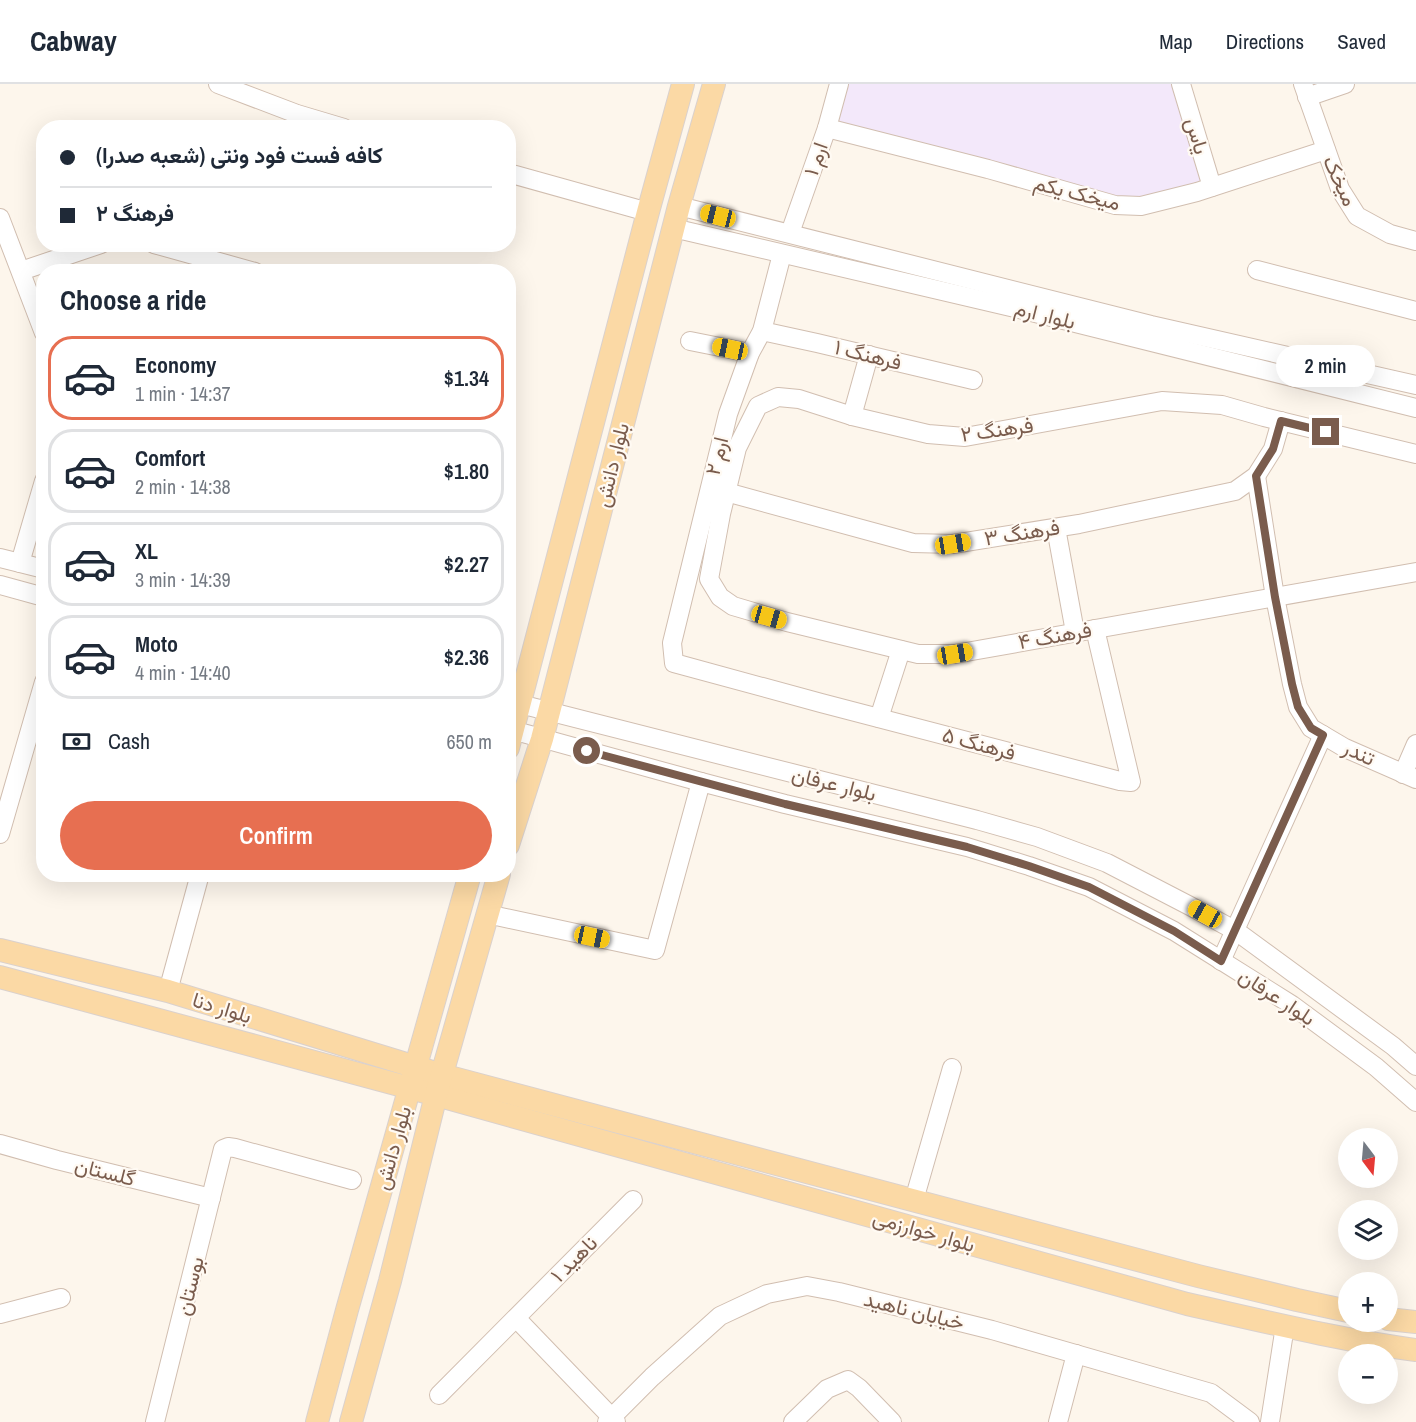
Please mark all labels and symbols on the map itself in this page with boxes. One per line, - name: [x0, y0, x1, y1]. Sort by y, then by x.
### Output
- street label: یاس: [1178, 114, 1216, 158]
- street label: ارم ۱: [796, 138, 835, 180]
- street label: میخک: [1316, 151, 1365, 211]
- street label: میخک یکم: [1031, 168, 1123, 217]
- car: [698, 203, 738, 229]
- street label: بلوار ارم: [1012, 293, 1079, 336]
- street label: فرهنگ ۱: [831, 332, 905, 377]
- car: [711, 336, 749, 362]
- callout: 2 min: [1276, 345, 1376, 387]
- street label: فرهنگ ۲: [959, 410, 1035, 449]
- route end: [1312, 418, 1339, 445]
- street label: بلوار دانش: [587, 420, 636, 510]
- street label: ارم ۲: [698, 434, 735, 478]
- street label: فرهنگ ۳: [982, 512, 1062, 553]
- car: [934, 532, 972, 556]
- car: [749, 603, 789, 631]
- street label: فرهنگ ۴: [1016, 615, 1094, 656]
- car: [936, 642, 974, 666]
- street label: فرهنگ ۵: [939, 720, 1019, 767]
- street label: تندر: [1337, 732, 1380, 773]
- route start: [573, 737, 600, 764]
- street label: بلوار عرفان: [789, 759, 879, 808]
- car: [1185, 897, 1225, 931]
- car: [573, 924, 611, 950]
- street label: بلوار عرفان: [1233, 961, 1321, 1032]
- street label: بلوار دنا: [189, 985, 255, 1030]
- street label: بلوار دانش: [367, 1103, 418, 1193]
- north arrow: [1338, 1128, 1398, 1188]
- street label: گلستان: [72, 1150, 138, 1193]
- street label: بلوار خوارزمی: [870, 1202, 979, 1259]
- street label: ناهید ۱: [544, 1229, 604, 1289]
- street label: بوستان: [168, 1253, 211, 1318]
- street label: خیابان ناهید: [861, 1284, 967, 1337]

